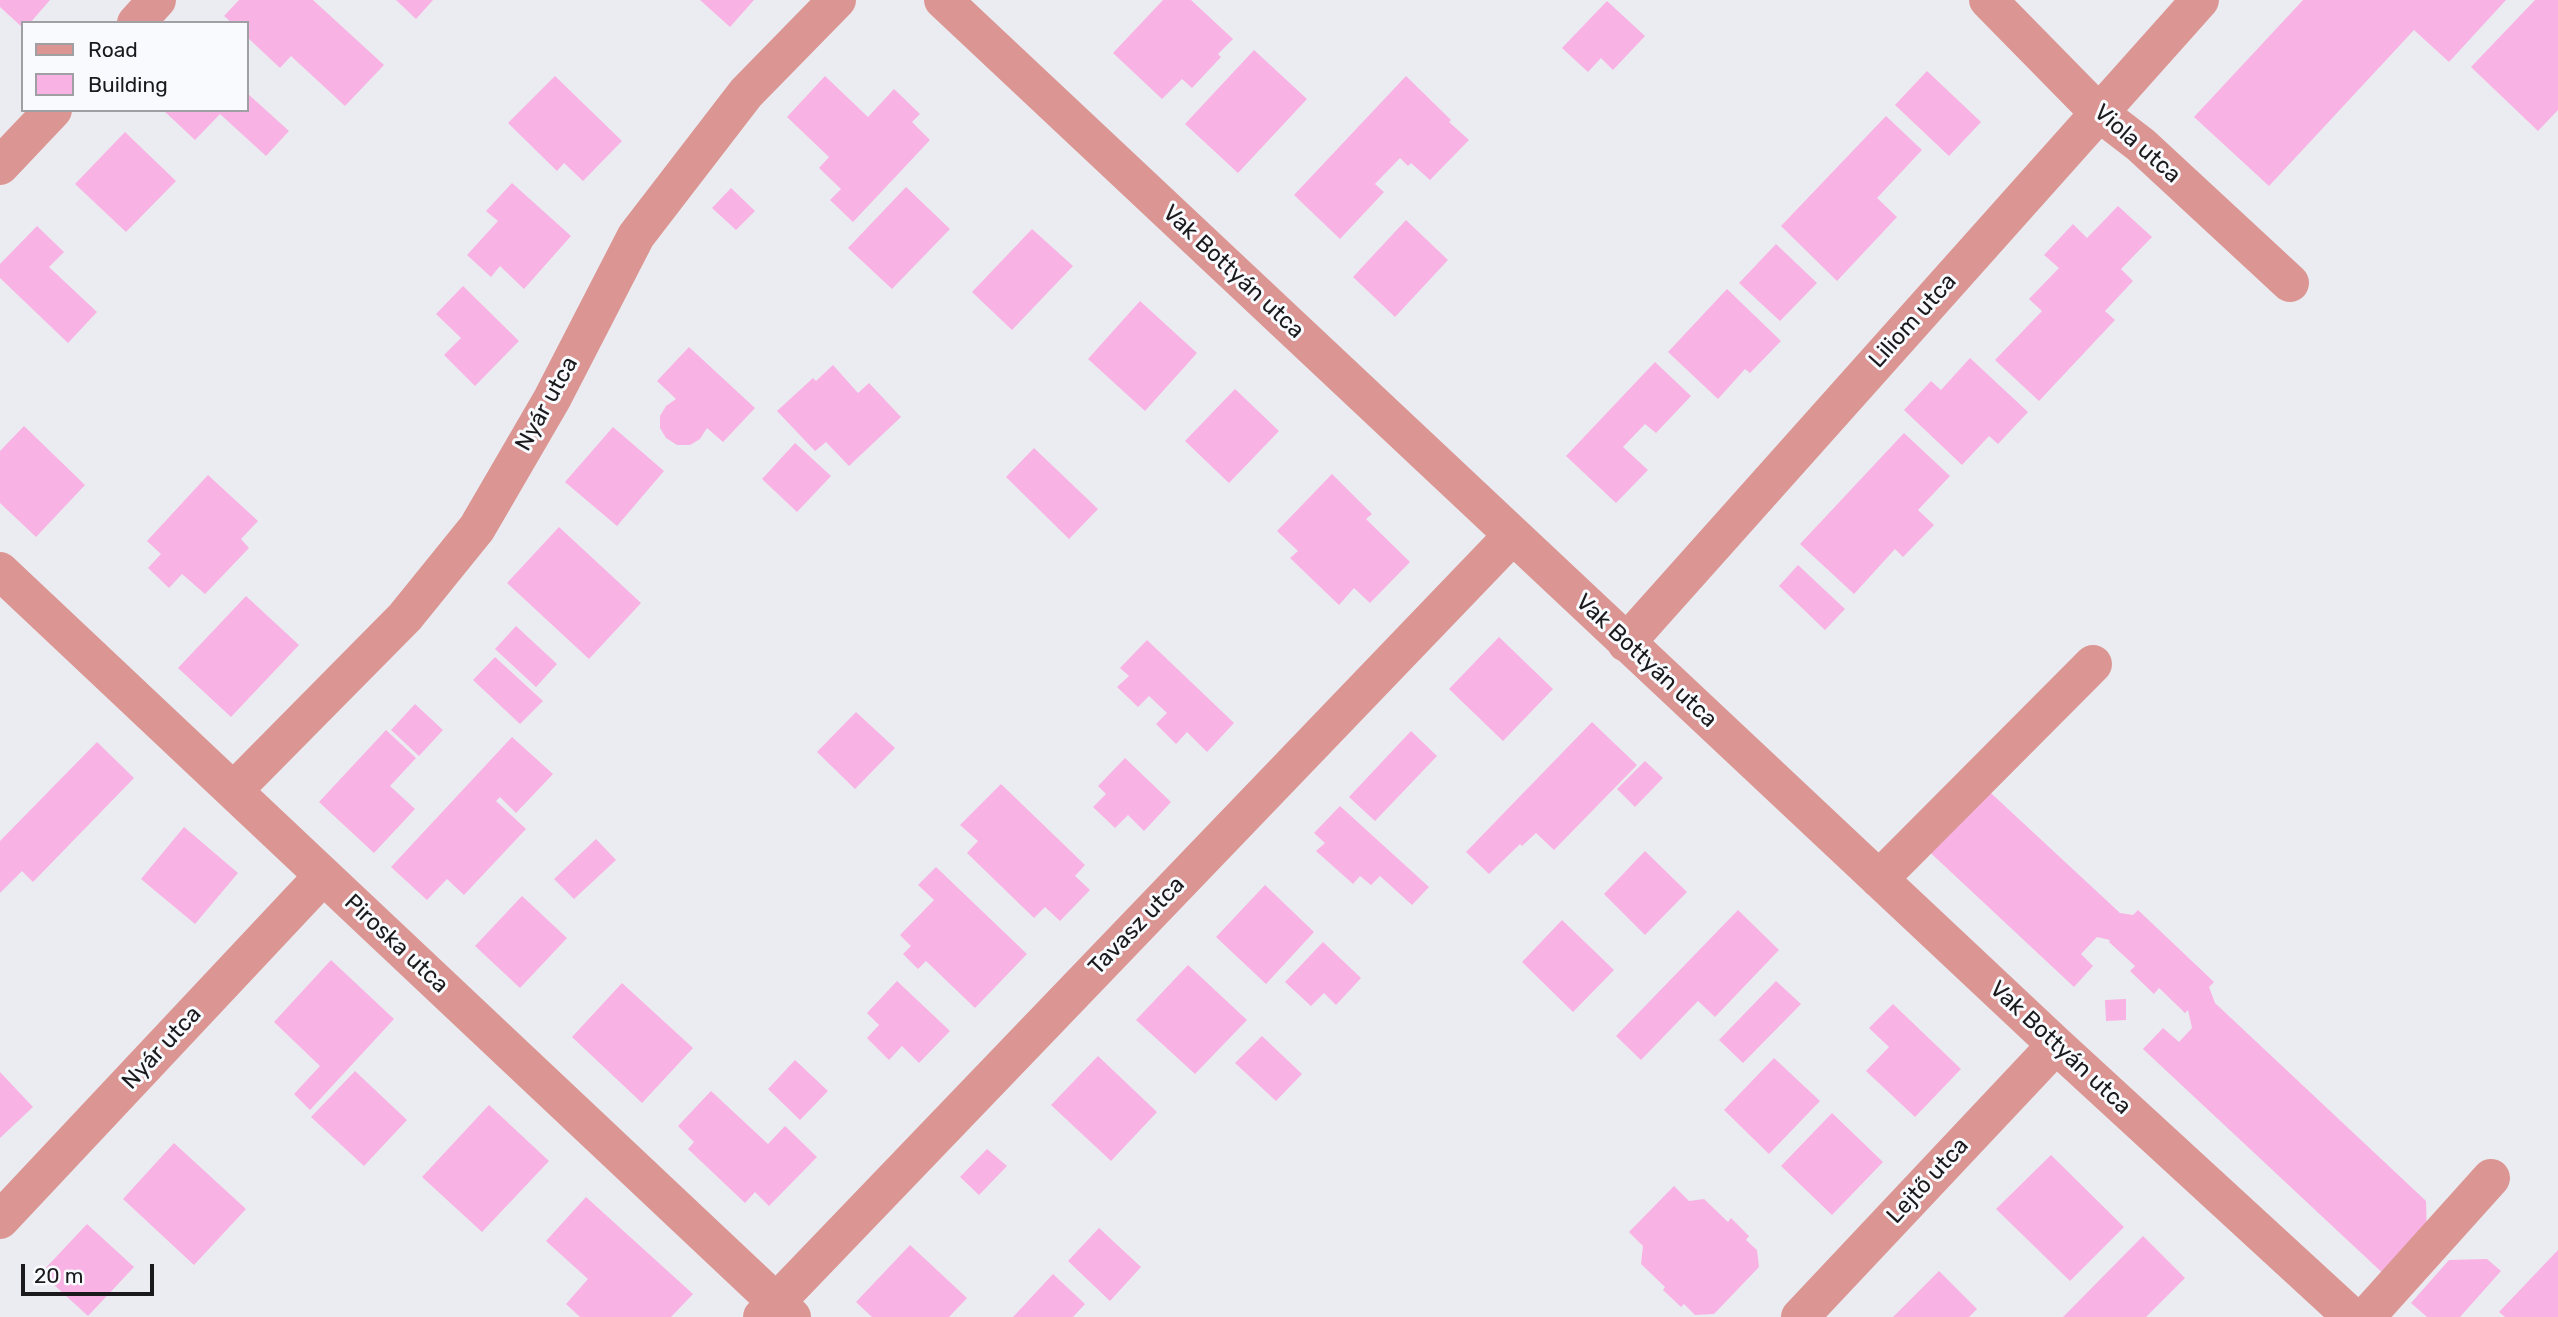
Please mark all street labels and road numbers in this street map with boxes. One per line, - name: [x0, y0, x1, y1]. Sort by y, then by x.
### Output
- street label: Viola utca: [2088, 99, 2186, 189]
- street label: Vak Bottyán utca: [1157, 199, 1309, 345]
- street label: Liliom utca: [1864, 268, 1962, 374]
- street label: Nyár utca: [510, 352, 584, 456]
- street label: Vak Bottyán utca: [1570, 588, 1722, 734]
- street label: Tavasz utca: [1083, 871, 1191, 981]
- street label: Piroska utca: [338, 889, 454, 999]
- street label: Vak Bottyán utca: [1984, 975, 2136, 1121]
- street label: Nyár utca: [117, 1001, 207, 1095]
- street label: Lejtő utca: [1881, 1132, 1975, 1230]

